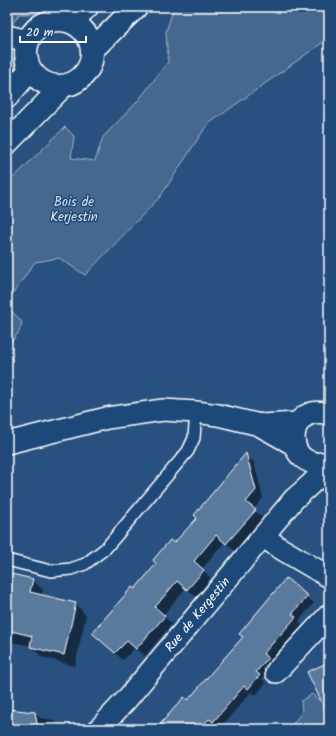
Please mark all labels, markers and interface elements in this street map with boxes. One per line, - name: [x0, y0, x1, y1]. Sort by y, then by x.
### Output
- scale bar: [20, 18, 86, 44]
- text: 20 m: [26, 23, 54, 42]
- park label: Bois de Kerjestin: [50, 192, 98, 228]
- street label: Rue de Kergestin: [160, 572, 235, 657]

